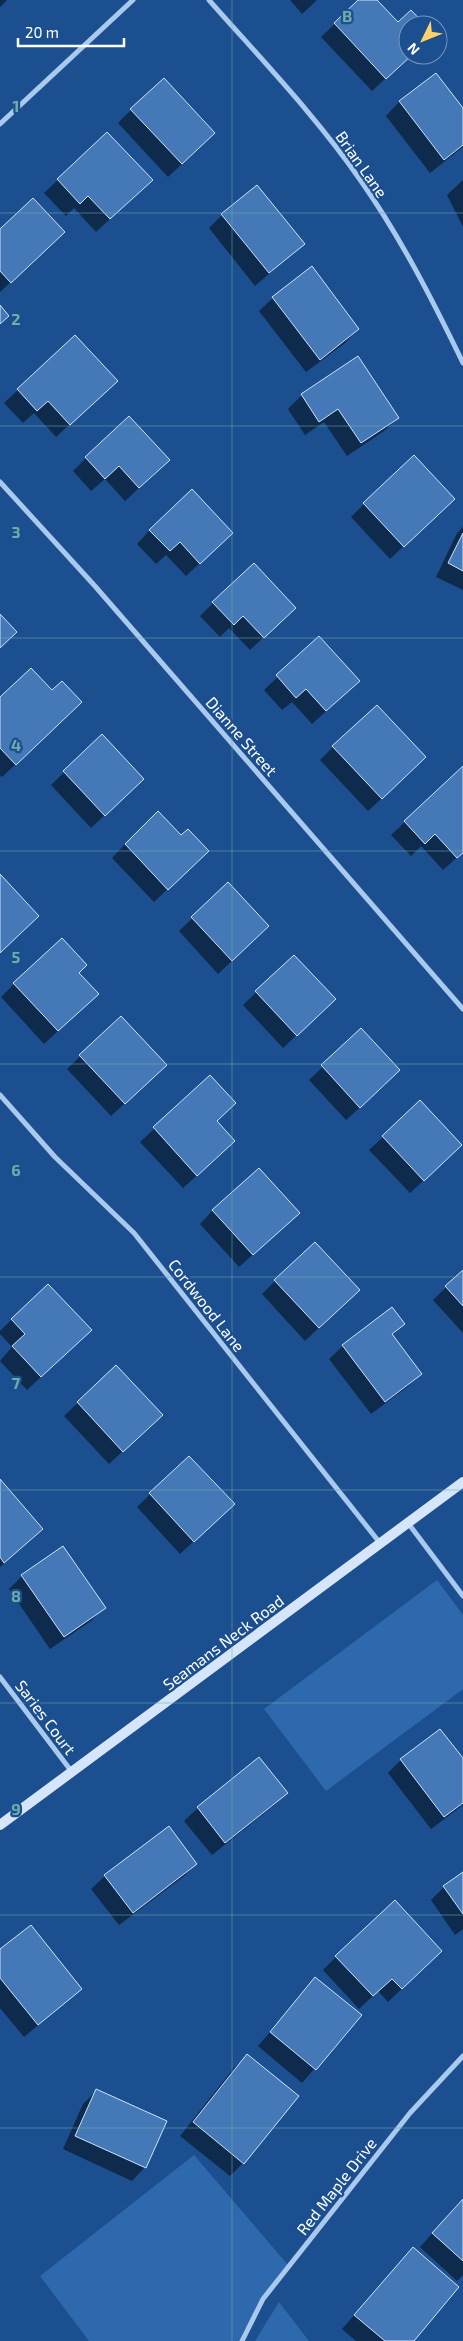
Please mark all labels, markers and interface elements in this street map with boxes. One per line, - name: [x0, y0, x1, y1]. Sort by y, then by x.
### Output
- text: B: [342, 6, 352, 25]
- scale bar: [18, 15, 124, 47]
- north arrow: [398, 15, 448, 65]
- text: 20 m: [25, 23, 59, 41]
- text: N: [403, 40, 423, 59]
- text: 1: [13, 96, 19, 115]
- street label: Brian Lane: [332, 127, 392, 201]
- text: 2: [11, 309, 21, 328]
- text: 3: [11, 522, 21, 541]
- street label: Dianne Street: [202, 693, 282, 779]
- text: 4: [11, 735, 21, 754]
- text: 5: [12, 947, 21, 966]
- text: 6: [11, 1160, 21, 1179]
- street label: Cordwood Lane: [165, 1255, 249, 1355]
- text: 7: [12, 1373, 21, 1392]
- text: 8: [11, 1586, 21, 1605]
- street label: Seamans Neck Road: [159, 1590, 287, 1694]
- street label: Saries Court: [12, 1676, 80, 1758]
- text: 9: [11, 1799, 21, 1818]
- street label: Red Maple Drive: [292, 2134, 380, 2238]

